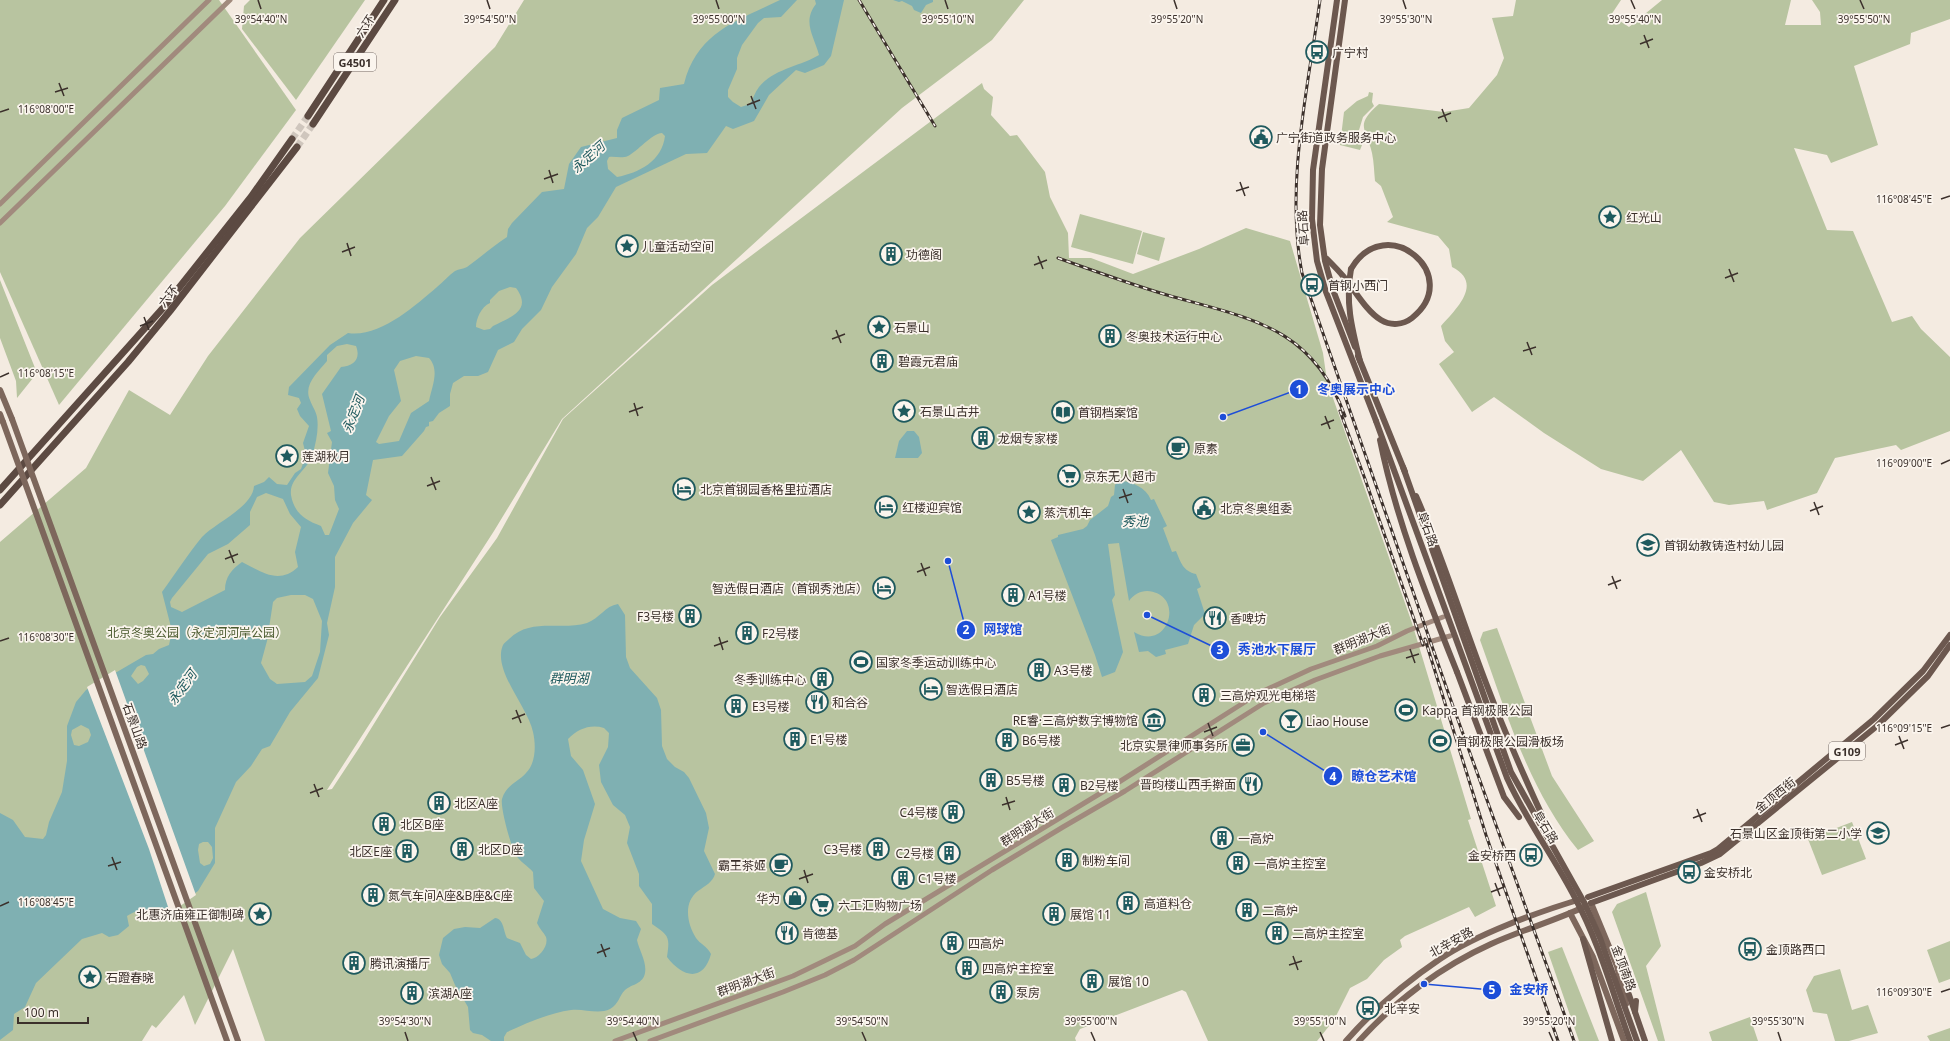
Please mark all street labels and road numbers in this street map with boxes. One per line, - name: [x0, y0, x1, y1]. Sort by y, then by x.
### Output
- street label: 六环: [351, 11, 379, 41]
- road number: G4501: [334, 53, 376, 71]
- street label: 阜石路: [1293, 209, 1313, 247]
- street label: 六环: [154, 281, 182, 311]
- street label: 阜石路: [1414, 509, 1442, 549]
- street label: 群明湖大街: [1331, 620, 1393, 658]
- street label: 石景山路: [119, 701, 151, 751]
- road number: G109: [1829, 742, 1865, 760]
- street label: 金顶西街: [1751, 773, 1799, 817]
- street label: 群明湖大街: [997, 804, 1057, 850]
- street label: 阜石路: [1529, 807, 1563, 847]
- street label: 北辛安路: [1426, 923, 1476, 961]
- street label: 金顶南路: [1608, 943, 1640, 993]
- street label: 群明湖大街: [715, 964, 777, 1000]

